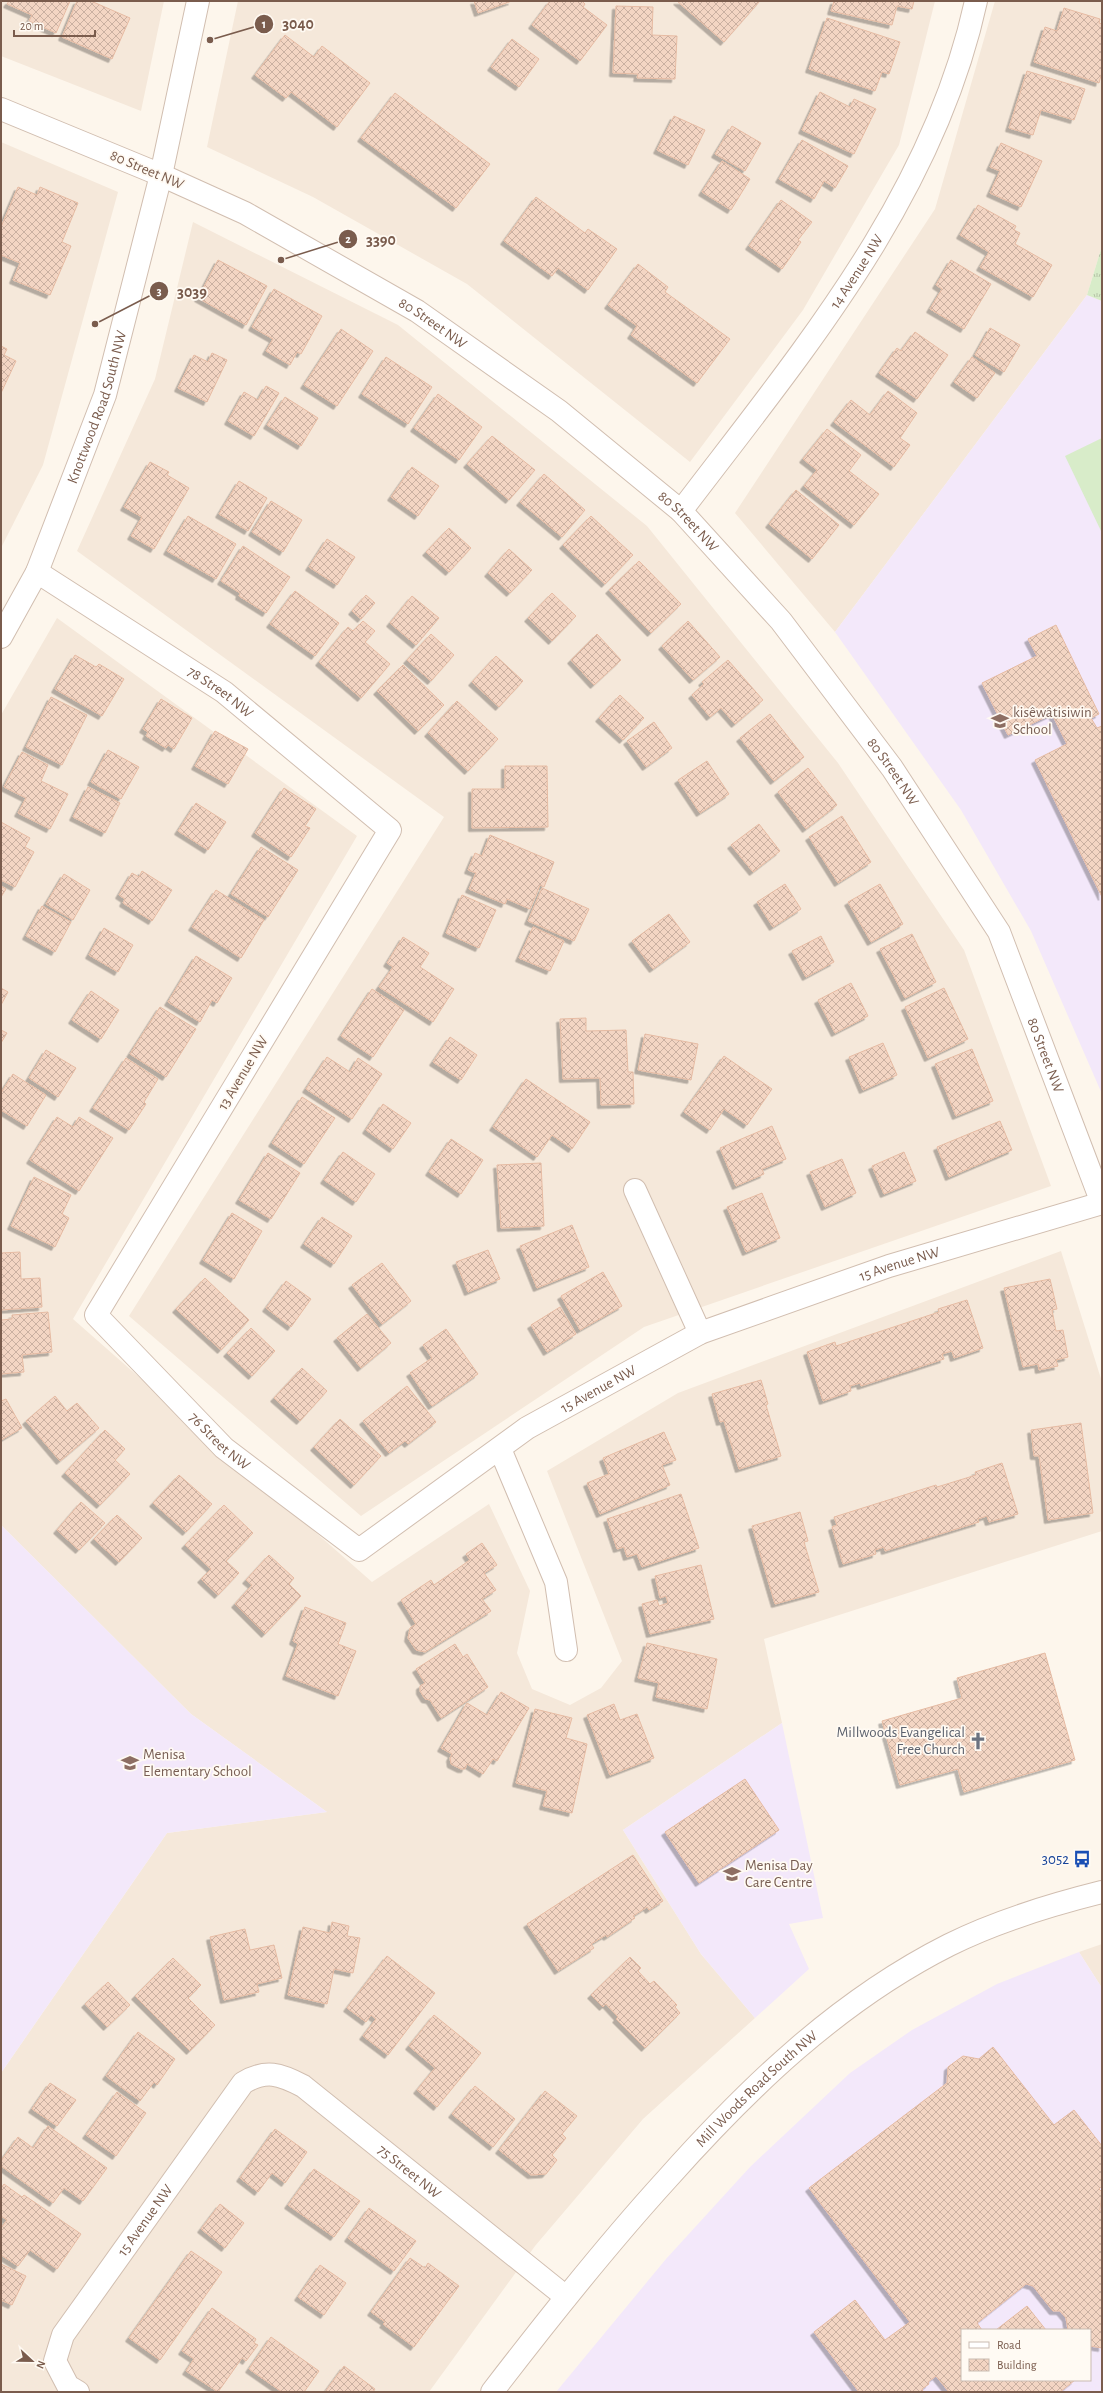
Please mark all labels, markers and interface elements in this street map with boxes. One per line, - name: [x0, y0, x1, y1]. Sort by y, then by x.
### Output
- callout: 3040: [254, 10, 322, 38]
- scale bar: [14, 12, 95, 38]
- text: 3040: [282, 16, 314, 32]
- text: 1: [262, 18, 266, 30]
- text: 20 m: [20, 20, 43, 32]
- street label: 80 Street NW: [108, 148, 187, 193]
- callout: 3390: [338, 225, 403, 253]
- street label: 14 Avenue NW: [827, 231, 886, 311]
- text: 3390: [366, 232, 396, 248]
- text: 2: [345, 233, 351, 245]
- callout: 3039: [149, 277, 214, 305]
- text: 3039: [177, 284, 207, 300]
- text: 3: [156, 285, 162, 297]
- street label: 80 Street NW: [396, 295, 470, 352]
- street label: Knottwood Road South NW: [64, 328, 129, 486]
- street label: 80 Street NW: [655, 488, 722, 555]
- street label: 78 Street NW: [185, 663, 256, 721]
- place label: kisêwâtisiwin School: [1013, 705, 1092, 737]
- school or university icon: kisêwâtisiwin School: [990, 711, 1010, 731]
- street label: 80 Street NW: [864, 735, 922, 809]
- street label: 80 Street NW: [1025, 1016, 1067, 1095]
- street label: 13 Avenue NW: [215, 1033, 271, 1113]
- street label: 15 Avenue NW: [857, 1244, 942, 1284]
- street label: 15 Avenue NW: [558, 1362, 639, 1416]
- street label: 76 Street NW: [186, 1409, 254, 1473]
- place label: Millwoods Evangelical Free Church: [837, 1725, 965, 1757]
- church icon: Millwoods Evangelical Free Church: [968, 1731, 988, 1751]
- place label: Menisa Elementary School: [143, 1747, 252, 1779]
- school or university icon: Menisa Elementary School: [120, 1753, 140, 1773]
- bus stop icon: 3052: [1072, 1849, 1092, 1869]
- place label: 3052: [1042, 1852, 1069, 1867]
- place label: Menisa Day Care Centre: [745, 1858, 813, 1890]
- school or university icon: Menisa Day Care Centre: [722, 1864, 742, 1884]
- street label: Mill Woods Road South NW: [693, 2027, 820, 2150]
- street label: 75 Street NW: [375, 2142, 444, 2201]
- street label: 15 Avenue NW: [115, 2181, 176, 2259]
- legend: [961, 2329, 1091, 2381]
- text: Road: [997, 2339, 1021, 2351]
- north arrow: [12, 2341, 52, 2381]
- text: N: [34, 2359, 47, 2370]
- text: Building: [997, 2359, 1037, 2371]

